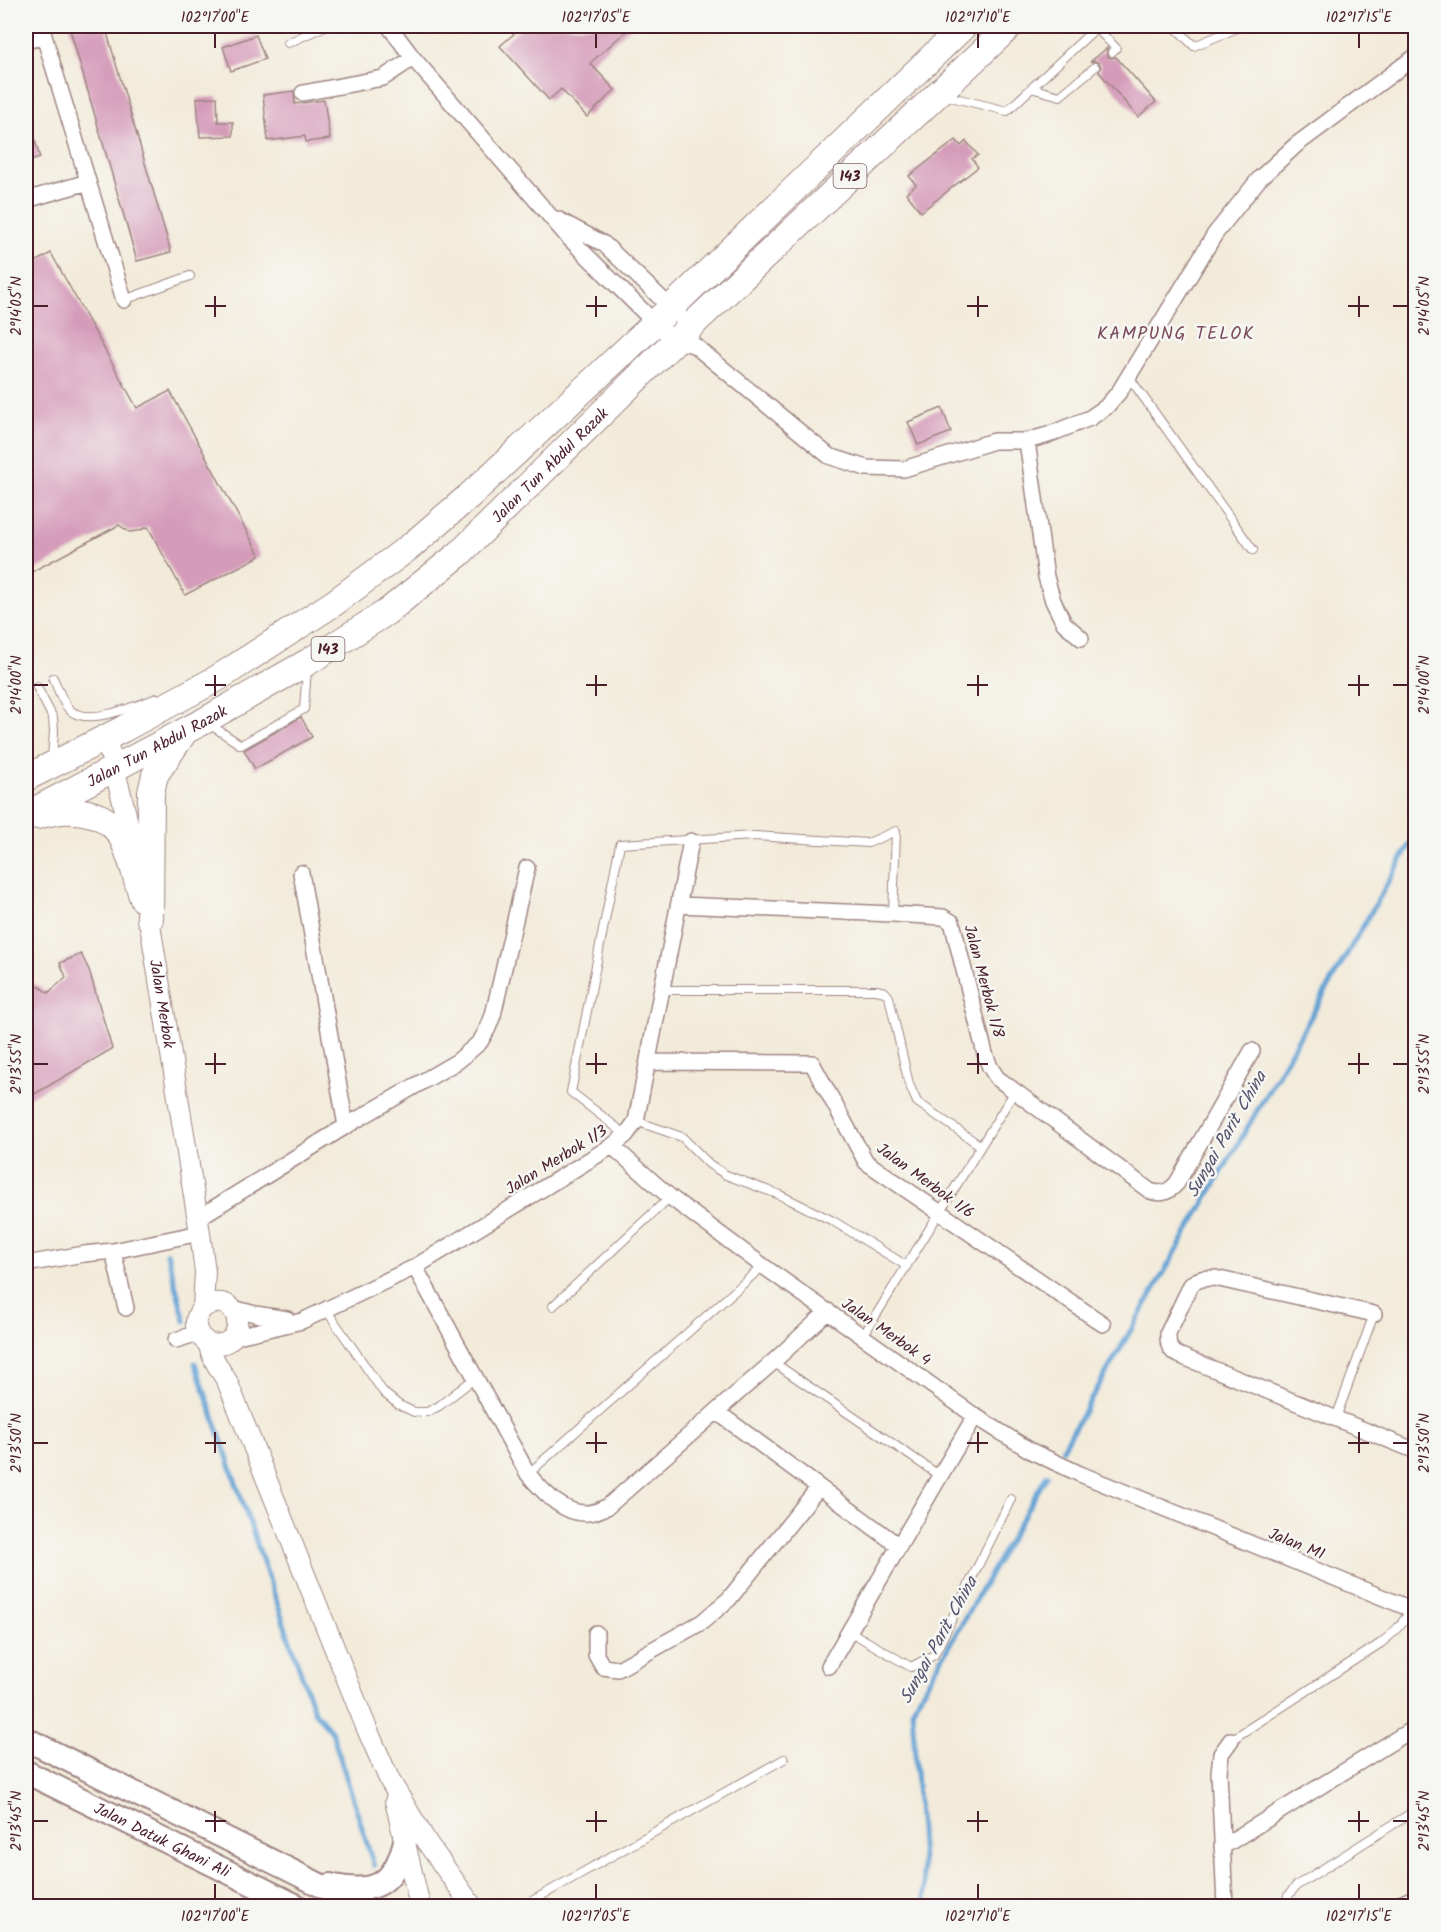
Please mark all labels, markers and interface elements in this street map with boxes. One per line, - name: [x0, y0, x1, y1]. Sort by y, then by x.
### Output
- text: 102°17'00"E: [181, 6, 250, 30]
- text: 102°17'05"E: [561, 6, 632, 30]
- text: 102°17'10"E: [945, 6, 1012, 30]
- text: 102°17'15"E: [1326, 6, 1393, 30]
- road number: 143: [834, 164, 866, 188]
- text: 2°14'05"N: [5, 276, 29, 336]
- text: 2°14'05"N: [1413, 276, 1437, 336]
- district label: KAMPUNG TELOK: [1097, 320, 1255, 349]
- street label: Jalan Tun Abdul Razak: [486, 402, 615, 529]
- road number: 143: [312, 637, 344, 661]
- text: 2°14'00"N: [5, 655, 29, 715]
- text: 2°14'00"N: [1413, 655, 1437, 715]
- street label: Jalan Tun Abdul Razak: [83, 699, 233, 795]
- street label: Jalan Merbok 1/8: [956, 922, 1011, 1041]
- street label: Jalan Merbok: [142, 958, 181, 1051]
- text: 2°13'55"N: [5, 1034, 29, 1094]
- text: 2°13'55"N: [1413, 1034, 1437, 1094]
- water label: Sungai Parit China: [1179, 1065, 1276, 1203]
- street label: Jalan Merbok 1/3: [501, 1119, 613, 1202]
- street label: Jalan Merbok 1/6: [871, 1137, 979, 1225]
- street label: Jalan Merbok 4: [836, 1292, 936, 1373]
- text: 2°13'50"N: [5, 1413, 29, 1473]
- text: 2°13'50"N: [1413, 1413, 1437, 1473]
- street label: Jalan M1: [1264, 1522, 1328, 1567]
- water label: Sungai Parit China: [892, 1570, 987, 1710]
- text: 2°13'45"N: [5, 1791, 29, 1851]
- text: 2°13'45"N: [1413, 1791, 1437, 1851]
- street label: Jalan Datuk Ghani Ali: [89, 1796, 235, 1886]
- text: 102°17'00"E: [181, 1905, 250, 1929]
- text: 102°17'05"E: [561, 1905, 632, 1929]
- text: 102°17'10"E: [945, 1905, 1012, 1929]
- text: 102°17'15"E: [1326, 1905, 1393, 1929]

